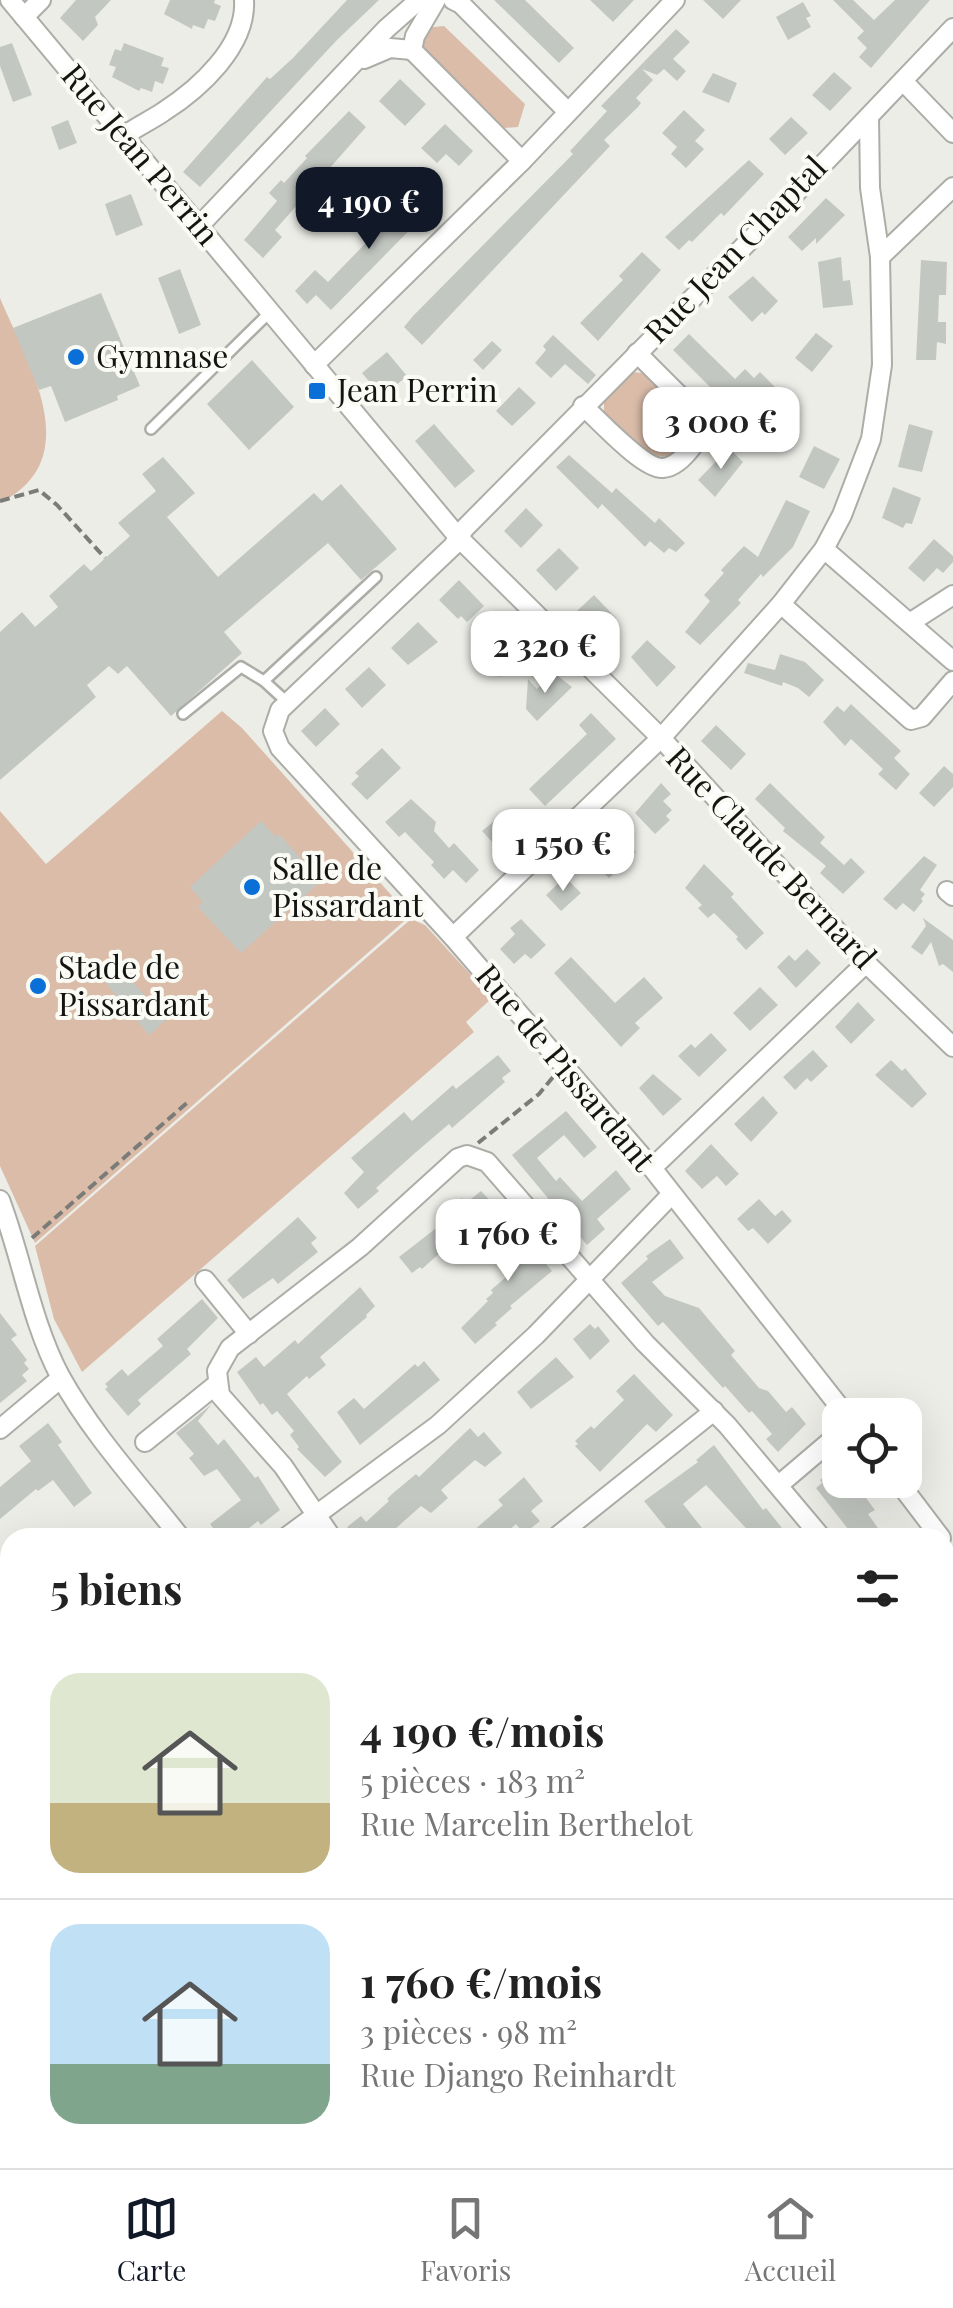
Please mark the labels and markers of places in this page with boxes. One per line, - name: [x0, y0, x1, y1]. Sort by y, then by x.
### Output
- pin: 4 190 €: [277, 167, 461, 252]
- place label: Gymnase: [96, 333, 228, 376]
- marker: Gymnase: [65, 346, 87, 368]
- place label: Jean Perrin: [336, 367, 498, 410]
- marker: Jean Perrin: [306, 380, 328, 402]
- pin: 3 000 €: [629, 387, 813, 472]
- pin: 2 320 €: [453, 611, 637, 696]
- pin: 1 550 €: [471, 809, 655, 894]
- place label: Salle de Pissardant: [272, 845, 424, 925]
- marker: Salle de Pissardant: [241, 876, 263, 898]
- place label: Stade de Pissardant: [58, 944, 210, 1024]
- marker: Stade de Pissardant: [27, 975, 49, 997]
- pin: 1 760 €: [416, 1199, 600, 1284]

